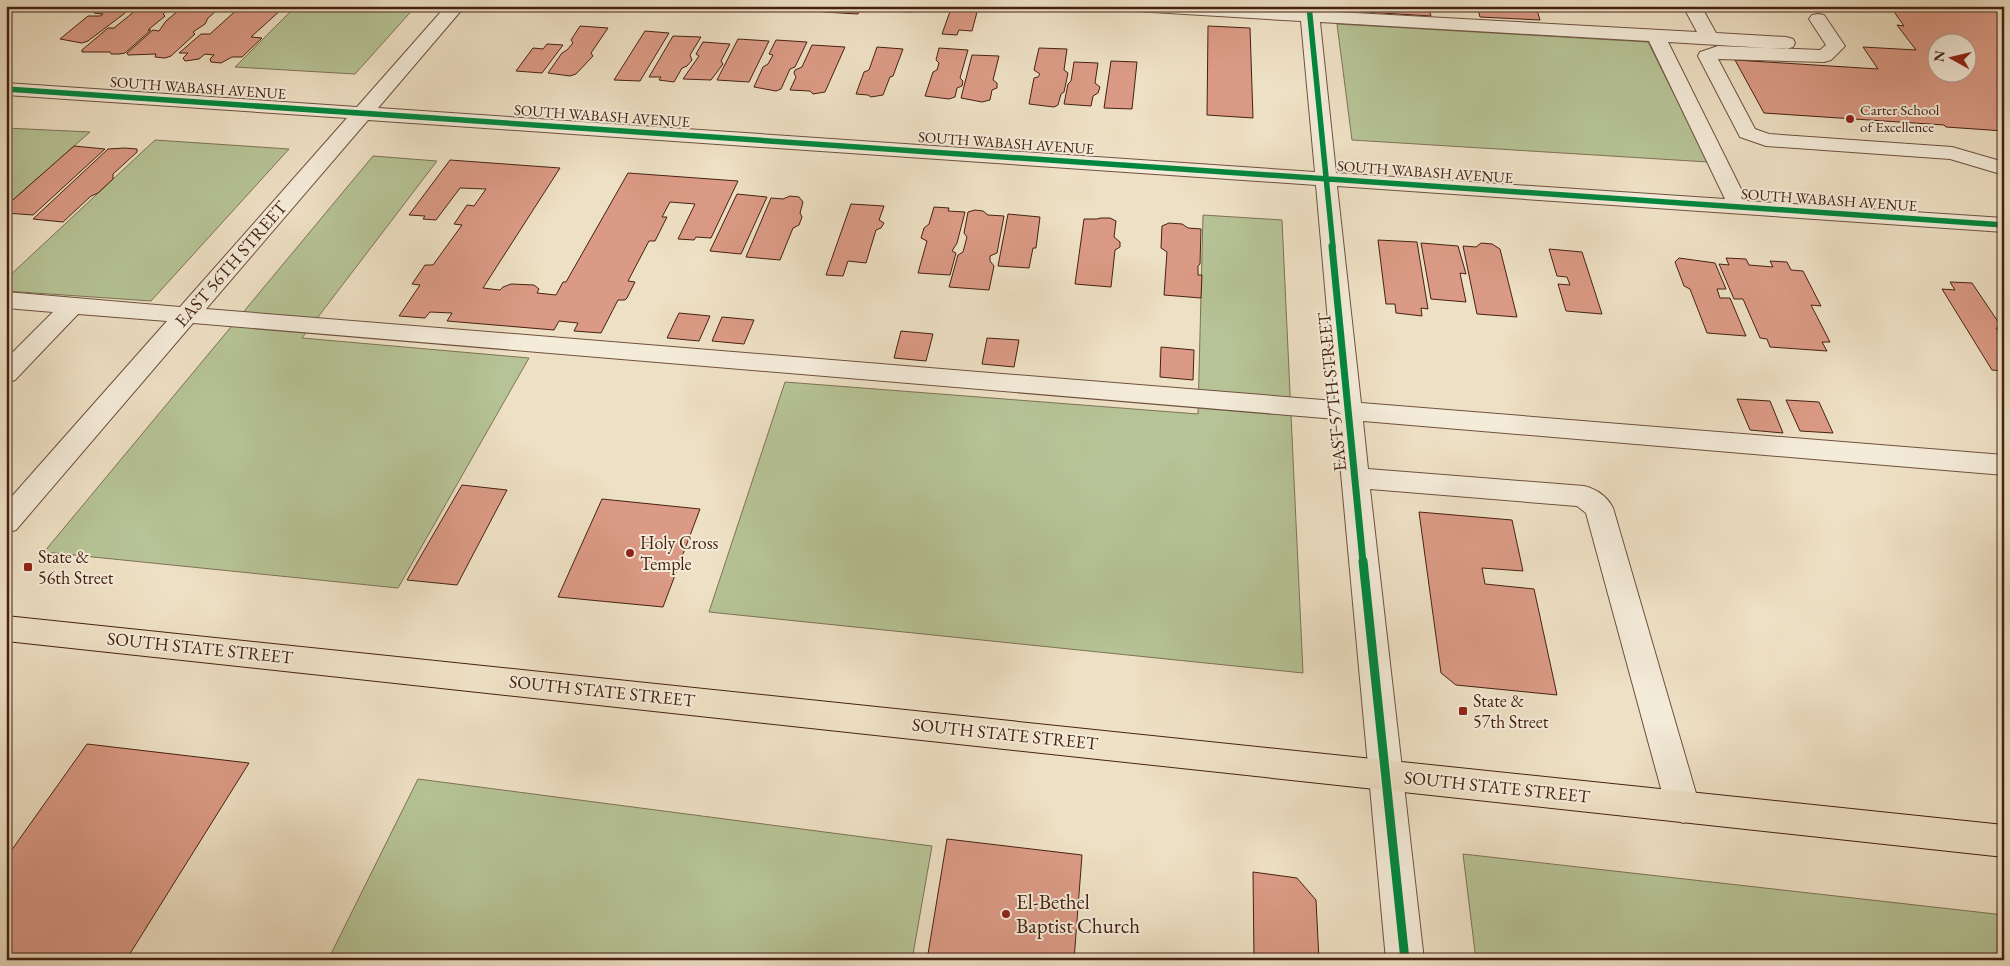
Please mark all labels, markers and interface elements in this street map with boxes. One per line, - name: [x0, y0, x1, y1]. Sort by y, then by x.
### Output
- north arrow: [1928, 32, 1978, 82]
- text: N: [1929, 49, 1949, 63]
- street label: SOUTH WABASH AVENUE: [109, 72, 287, 103]
- street label: SOUTH WABASH AVENUE: [513, 100, 691, 131]
- place label: Carter School of Excellence: [1860, 100, 1940, 136]
- marker: Carter School of Excellence: [1844, 113, 1856, 125]
- street label: SOUTH WABASH AVENUE: [917, 127, 1095, 158]
- street label: SOUTH WABASH AVENUE: [1336, 156, 1514, 187]
- street label: SOUTH WABASH AVENUE: [1740, 184, 1918, 215]
- street label: EAST 56TH STREET: [170, 195, 292, 332]
- street label: EAST 57TH STREET: [1312, 310, 1351, 473]
- place label: Holy Cross Temple: [640, 531, 719, 575]
- place label: State & 56th Street: [38, 545, 114, 589]
- marker: Holy Cross Temple: [624, 547, 636, 559]
- marker: State & 56th Street: [22, 561, 34, 573]
- street label: SOUTH STATE STREET: [106, 626, 295, 669]
- street label: SOUTH STATE STREET: [508, 669, 697, 712]
- place label: State & 57th Street: [1473, 689, 1549, 733]
- marker: State & 57th Street: [1457, 705, 1469, 717]
- street label: SOUTH STATE STREET: [911, 712, 1100, 755]
- street label: SOUTH STATE STREET: [1403, 765, 1592, 808]
- place label: El-Bethel Baptist Church: [1016, 888, 1140, 939]
- marker: El-Bethel Baptist Church: [1000, 908, 1012, 920]

